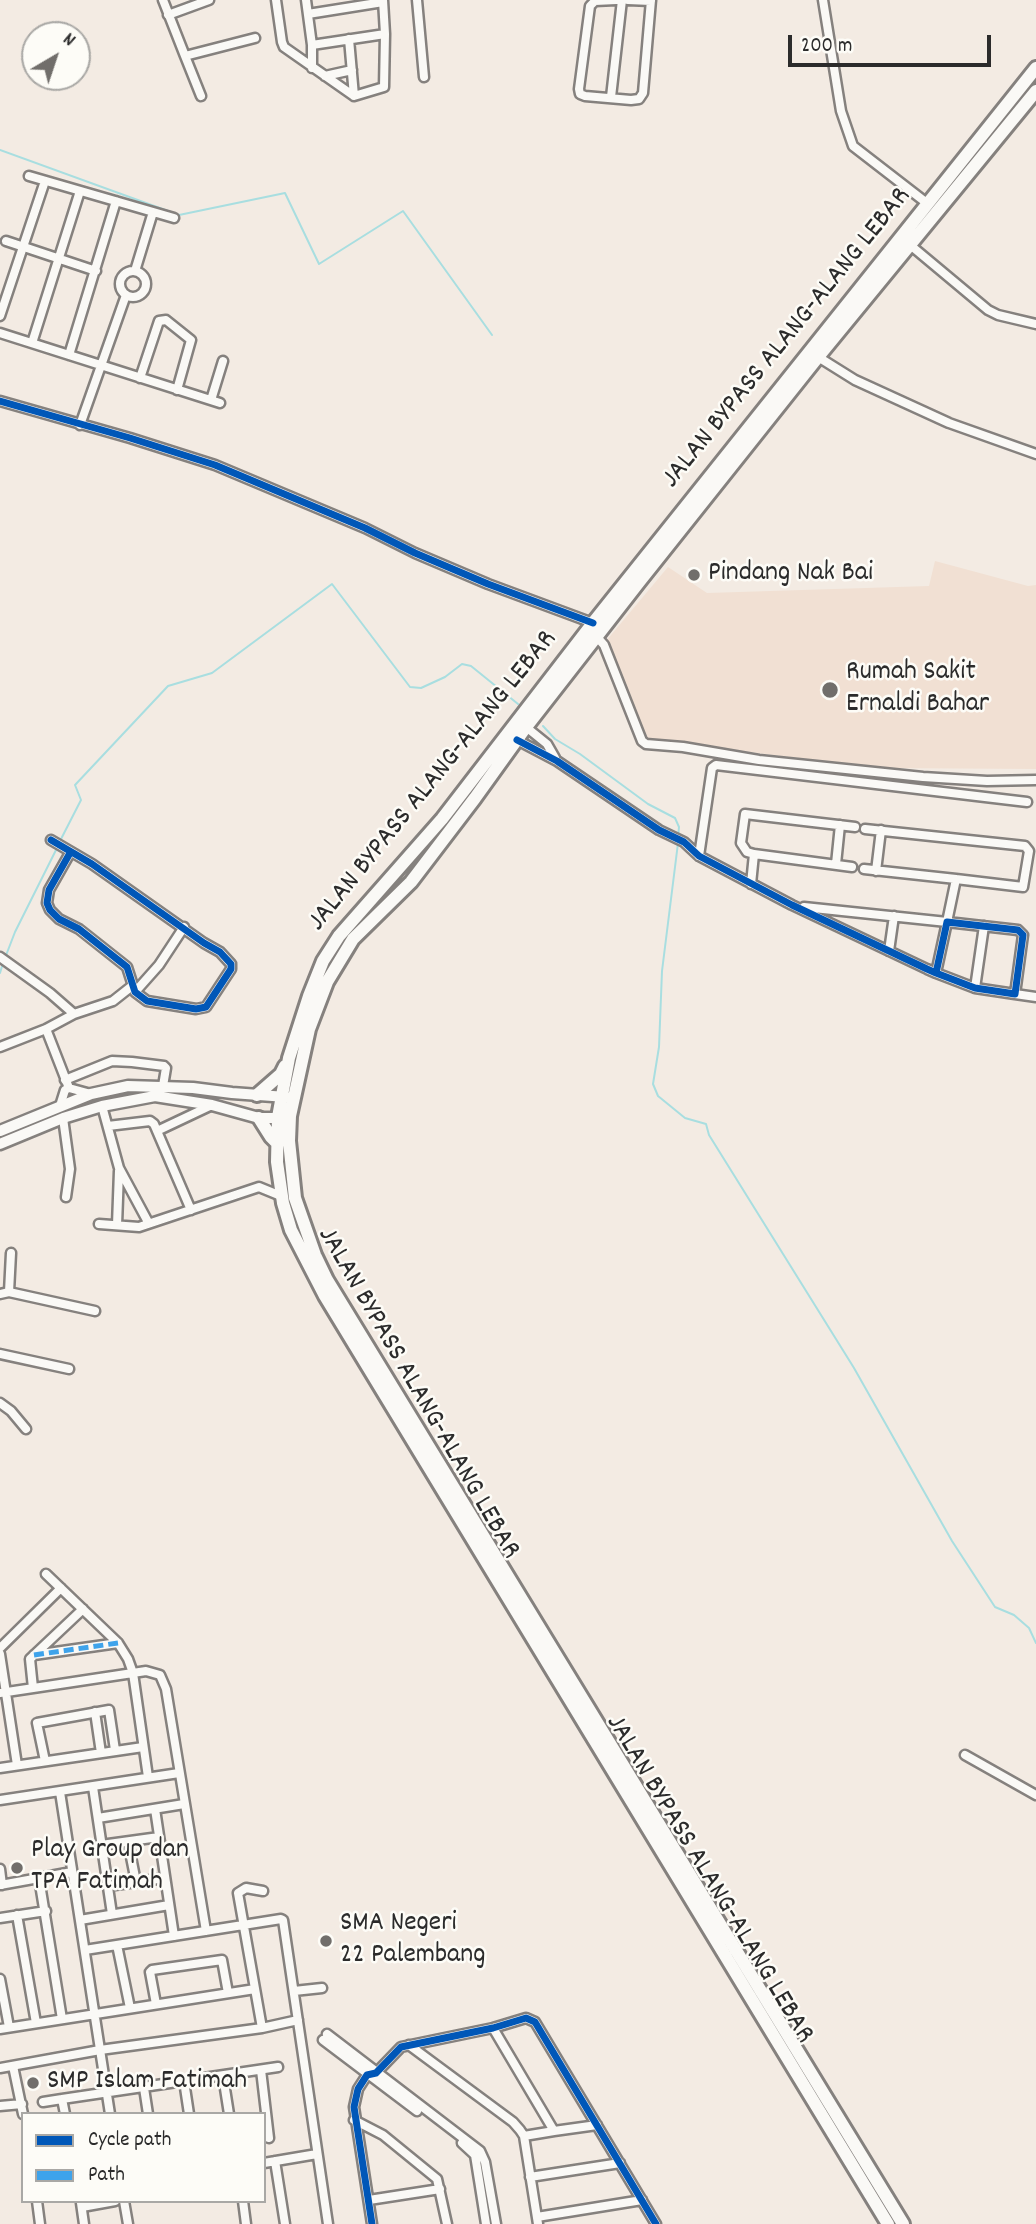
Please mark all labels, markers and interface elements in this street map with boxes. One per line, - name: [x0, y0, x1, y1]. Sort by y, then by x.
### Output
- north arrow: [21, 21, 91, 91]
- scale bar: [791, 21, 994, 65]
- text: N: [56, 27, 80, 54]
- text: 200 m: [801, 32, 852, 62]
- street label: JALAN BYPASS ALANG-ALANG LEBAR: [656, 182, 920, 496]
- place label: Pindang Nak Bai: [708, 558, 873, 592]
- marker: Pindang Nak Bai: [686, 567, 702, 583]
- street label: JALAN BYPASS ALANG-ALANG LEBAR: [302, 625, 566, 939]
- place label: Rumah Sakit Ernaldi Bahar: [846, 657, 989, 723]
- marker: Rumah Sakit Ernaldi Bahar: [820, 680, 840, 700]
- street label: JALAN BYPASS ALANG-ALANG LEBAR: [308, 1222, 526, 1566]
- street label: JALAN BYPASS ALANG-ALANG LEBAR: [596, 1710, 820, 2050]
- place label: Play Group dan TPA Fatimah: [31, 1835, 189, 1901]
- marker: Play Group dan TPA Fatimah: [9, 1860, 25, 1876]
- place label: SMA Negeri 22 Palembang: [340, 1908, 485, 1974]
- marker: SMA Negeri 22 Palembang: [318, 1933, 334, 1949]
- place label: SMP Islam Fatimah: [47, 2066, 247, 2100]
- marker: SMP Islam Fatimah: [25, 2075, 41, 2091]
- legend: [21, 2112, 266, 2203]
- text: Cycle path: [88, 2126, 171, 2156]
- text: Path: [88, 2161, 125, 2191]

